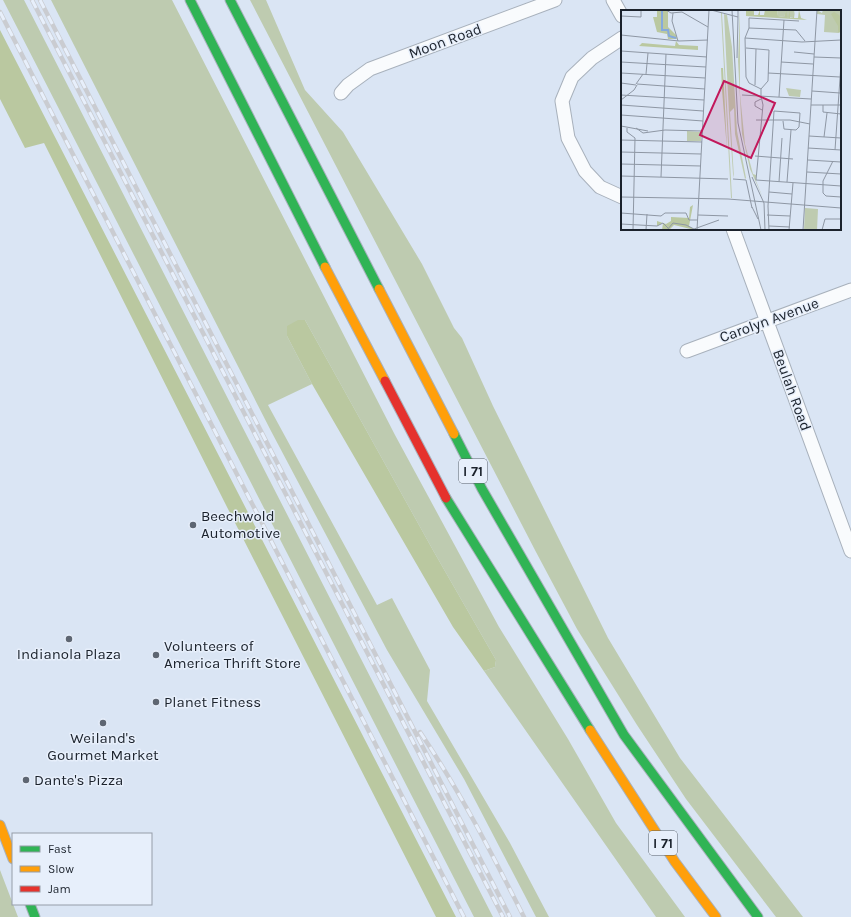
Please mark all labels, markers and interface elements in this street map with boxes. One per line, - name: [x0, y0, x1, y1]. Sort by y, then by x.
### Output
- inset map: [621, 10, 841, 230]
- street label: Moon Road: [406, 20, 484, 62]
- street label: Carolyn Avenue: [717, 294, 821, 346]
- street label: Beulah Road: [769, 347, 815, 433]
- road number: I 71: [459, 459, 487, 483]
- place label: Beechwold Automotive: [201, 507, 280, 542]
- marker: Beechwold Automotive: [188, 520, 198, 530]
- marker: Indianola Plaza: [64, 634, 74, 644]
- place label: Volunteers of America Thrift Store: [164, 637, 301, 672]
- place label: Indianola Plaza: [17, 645, 121, 663]
- marker: Volunteers of America Thrift Store: [151, 650, 161, 660]
- place label: Planet Fitness: [164, 693, 261, 711]
- marker: Planet Fitness: [151, 697, 161, 707]
- marker: Weiland's Gourmet Market: [98, 718, 108, 728]
- place label: Weiland's Gourmet Market: [47, 729, 159, 764]
- place label: Dante's Pizza: [34, 771, 123, 789]
- marker: Dante's Pizza: [21, 775, 31, 785]
- road number: I 71: [649, 831, 677, 855]
- legend: [12, 833, 152, 905]
- text: Fast: [48, 842, 72, 856]
- text: Slow: [48, 862, 74, 876]
- text: Jam: [48, 882, 71, 896]

